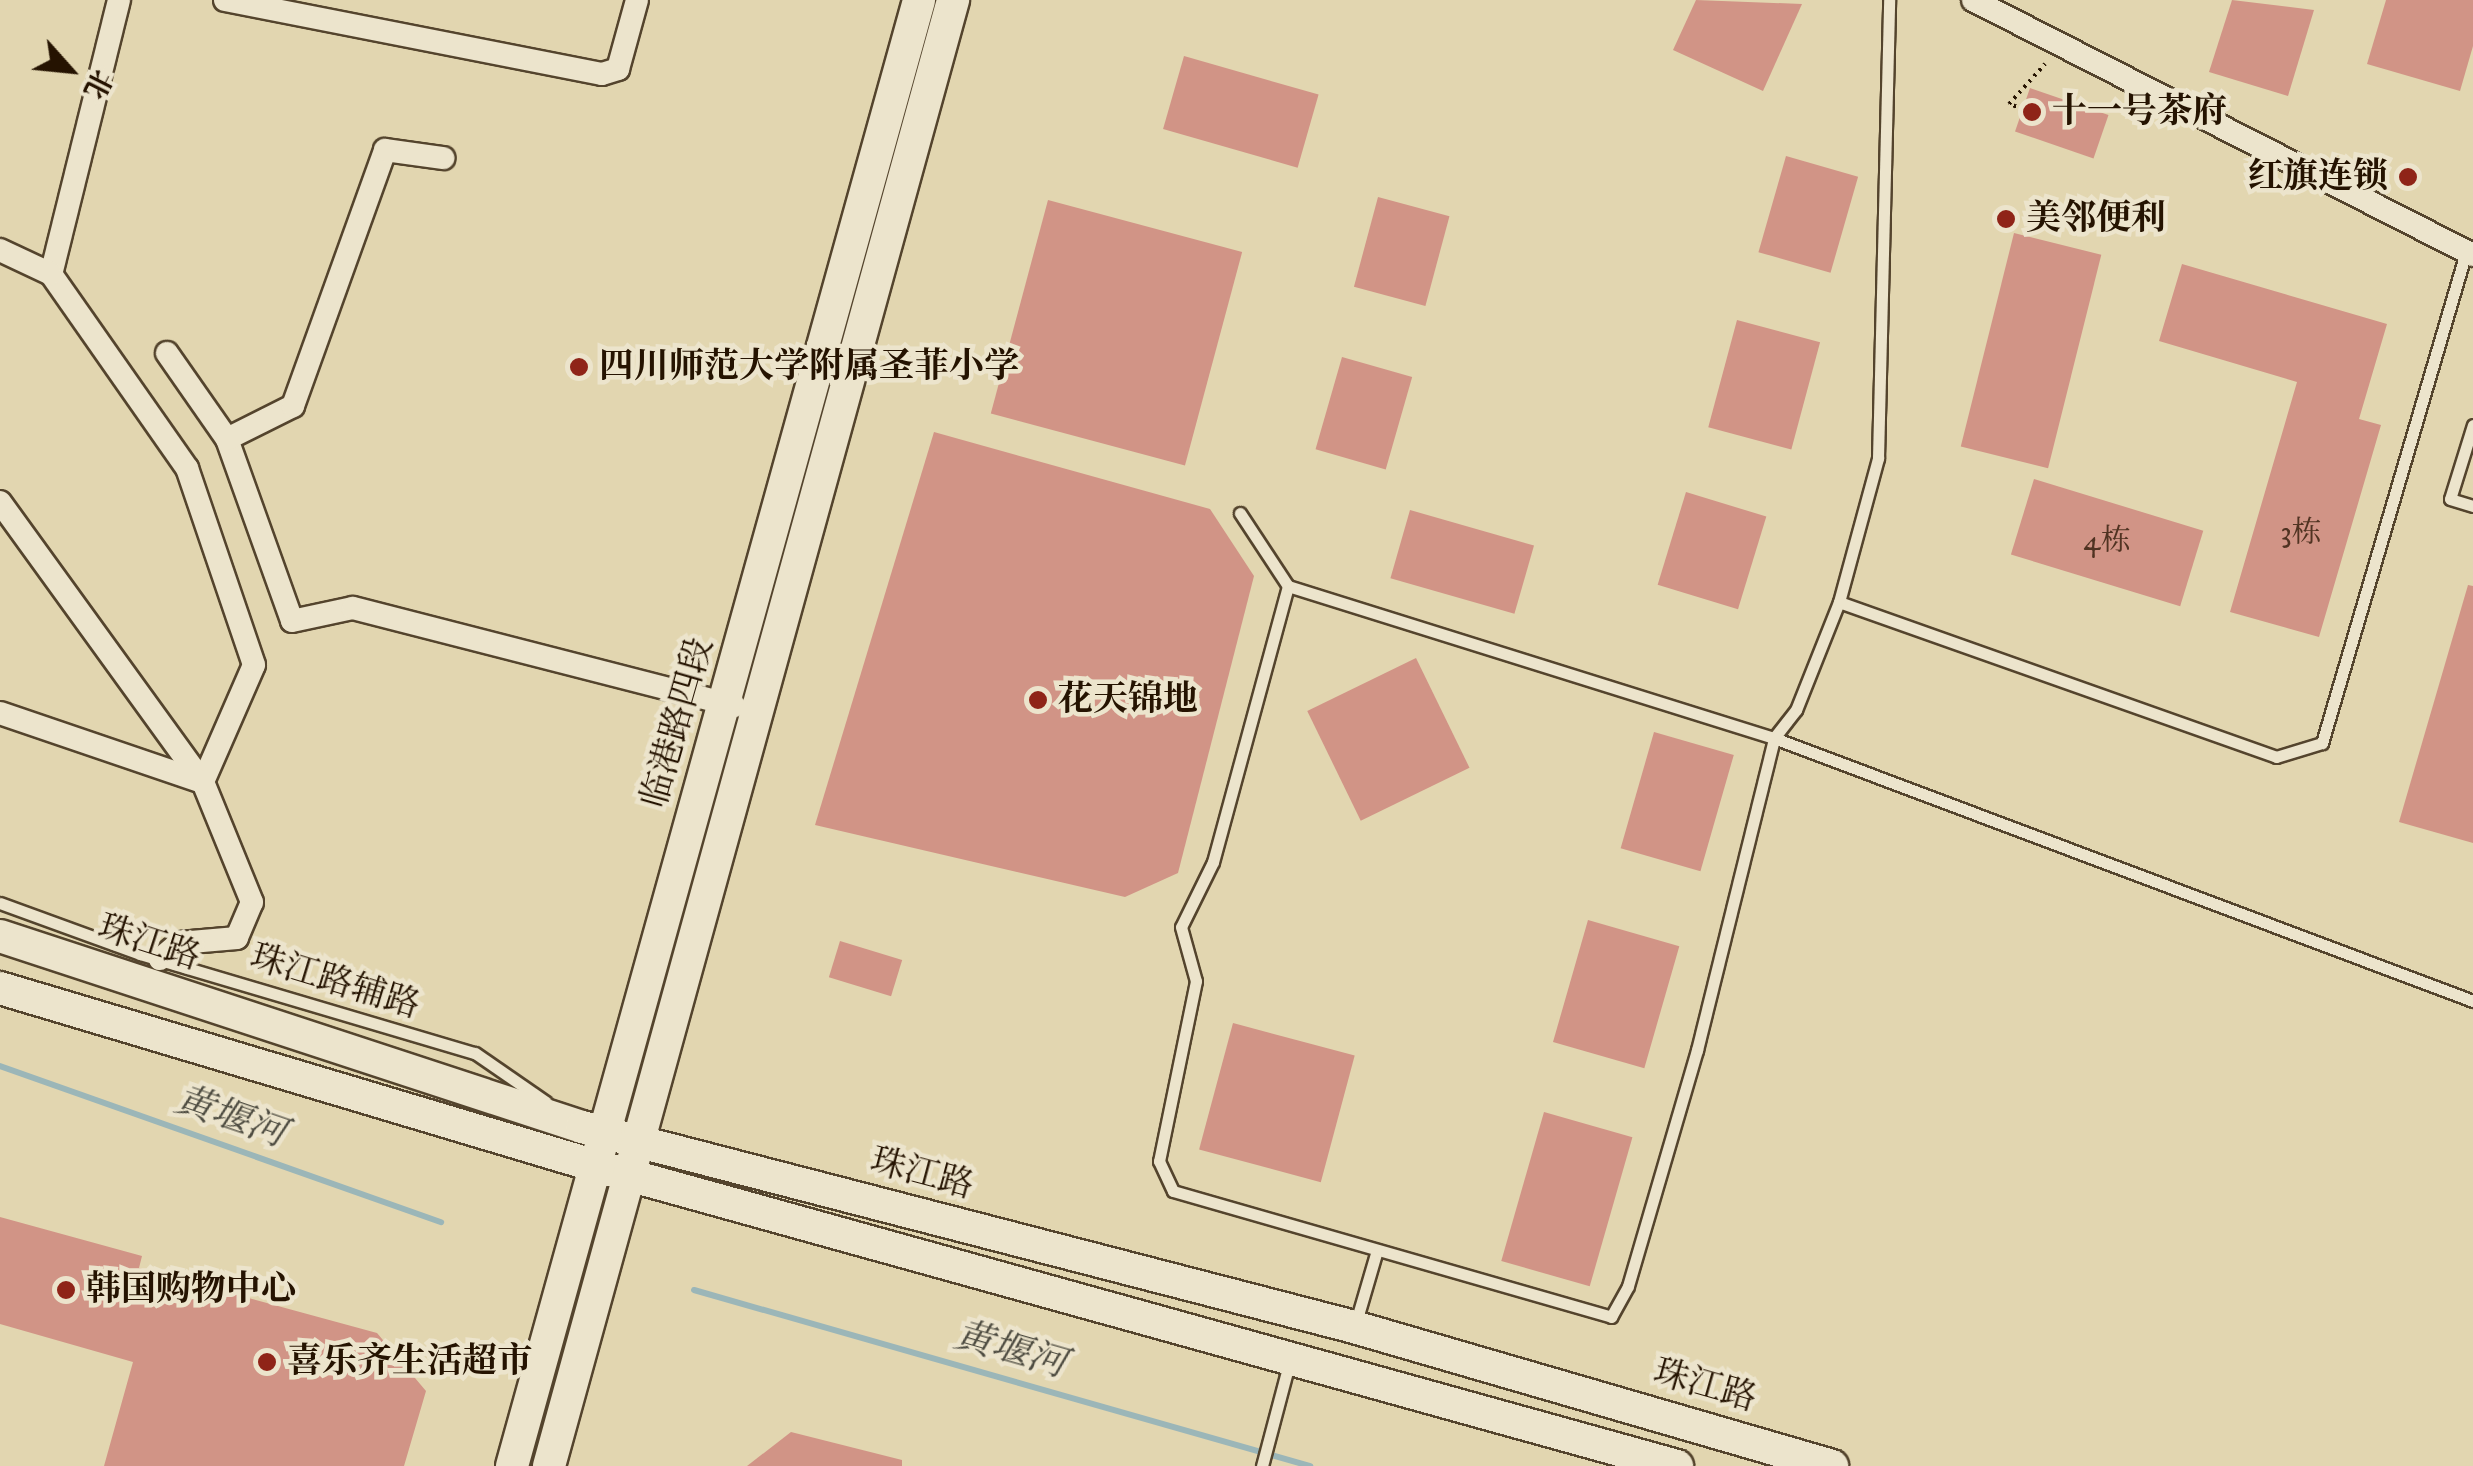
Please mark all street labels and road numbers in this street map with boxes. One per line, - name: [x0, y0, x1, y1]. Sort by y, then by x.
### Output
- street label: 临港路四段: [634, 633, 722, 813]
- street label: 珠江路: [93, 907, 205, 979]
- street label: 珠江路辅路: [245, 936, 425, 1028]
- street label: 珠江路: [866, 1140, 978, 1208]
- street label: 珠江路: [1649, 1351, 1761, 1421]

